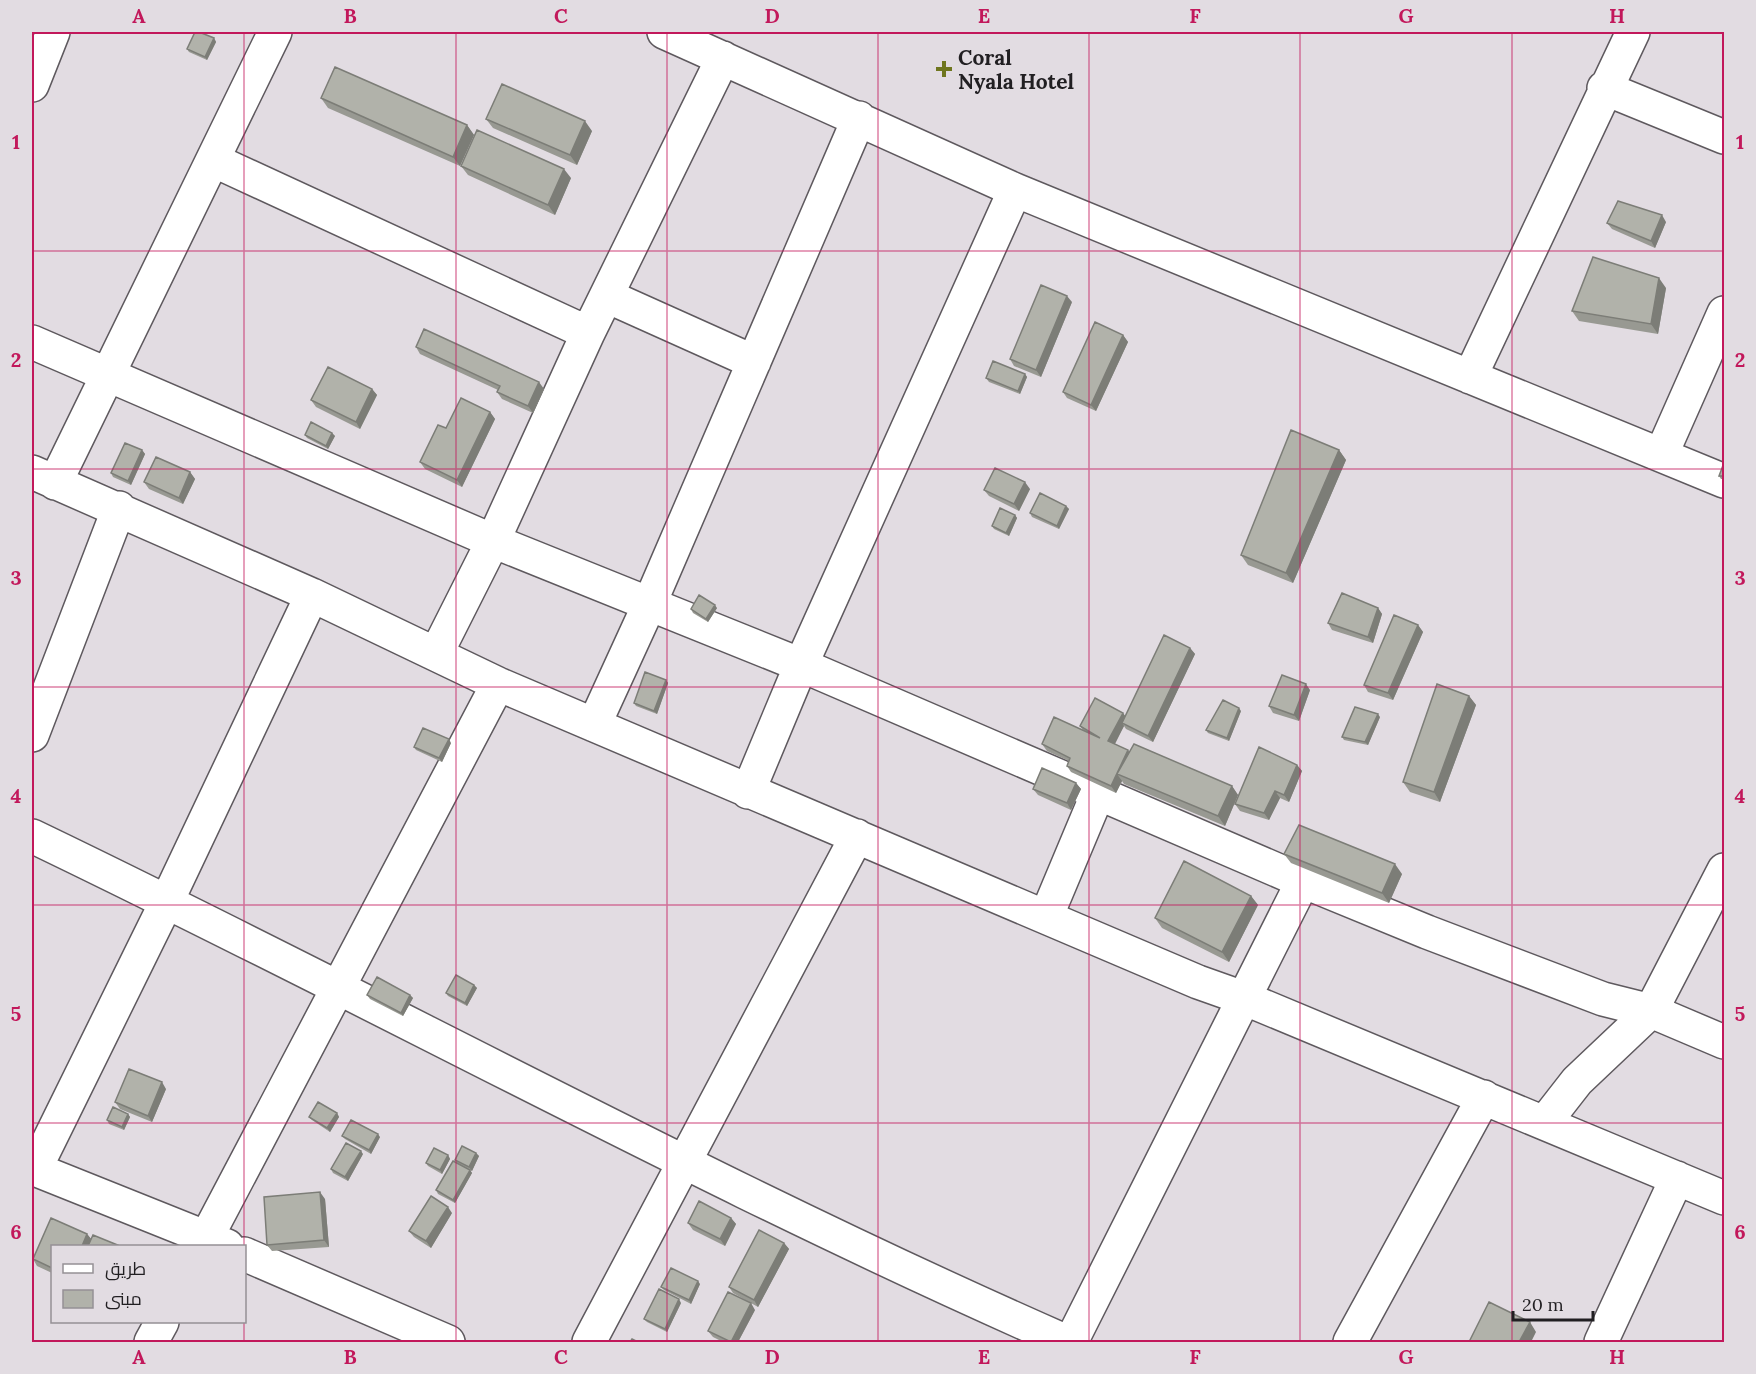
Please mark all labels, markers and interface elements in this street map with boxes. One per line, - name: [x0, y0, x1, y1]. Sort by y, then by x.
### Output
- text: A: [132, 3, 146, 28]
- text: B: [343, 3, 357, 28]
- text: C: [554, 3, 568, 28]
- text: D: [764, 3, 780, 28]
- text: E: [978, 3, 990, 28]
- text: F: [1189, 3, 1201, 28]
- text: G: [1398, 3, 1414, 28]
- text: H: [1609, 3, 1625, 28]
- place label: Coral Nyala Hotel: [958, 44, 1075, 95]
- marker: Coral Nyala Hotel: [935, 60, 953, 78]
- text: 1: [12, 129, 20, 154]
- text: 1: [1736, 129, 1744, 154]
- text: 2: [11, 347, 21, 372]
- text: 2: [1735, 347, 1745, 372]
- text: 3: [10, 565, 22, 590]
- text: 3: [1734, 565, 1746, 590]
- text: 4: [11, 783, 22, 808]
- text: 4: [1735, 783, 1746, 808]
- text: 5: [11, 1001, 22, 1026]
- text: 5: [1735, 1001, 1746, 1026]
- text: 6: [10, 1219, 22, 1244]
- text: 6: [1734, 1219, 1746, 1244]
- legend: [51, 1245, 246, 1323]
- text: طريق: [105, 1257, 146, 1281]
- scale bar: [1513, 1284, 1592, 1322]
- text: مبنى: [105, 1287, 142, 1310]
- text: 20 m: [1522, 1293, 1564, 1316]
- text: A: [132, 1344, 146, 1369]
- text: B: [343, 1344, 357, 1369]
- text: C: [554, 1344, 568, 1369]
- text: D: [764, 1344, 780, 1369]
- text: E: [978, 1344, 990, 1369]
- text: F: [1189, 1344, 1201, 1369]
- text: G: [1398, 1344, 1414, 1369]
- text: H: [1609, 1344, 1625, 1369]

